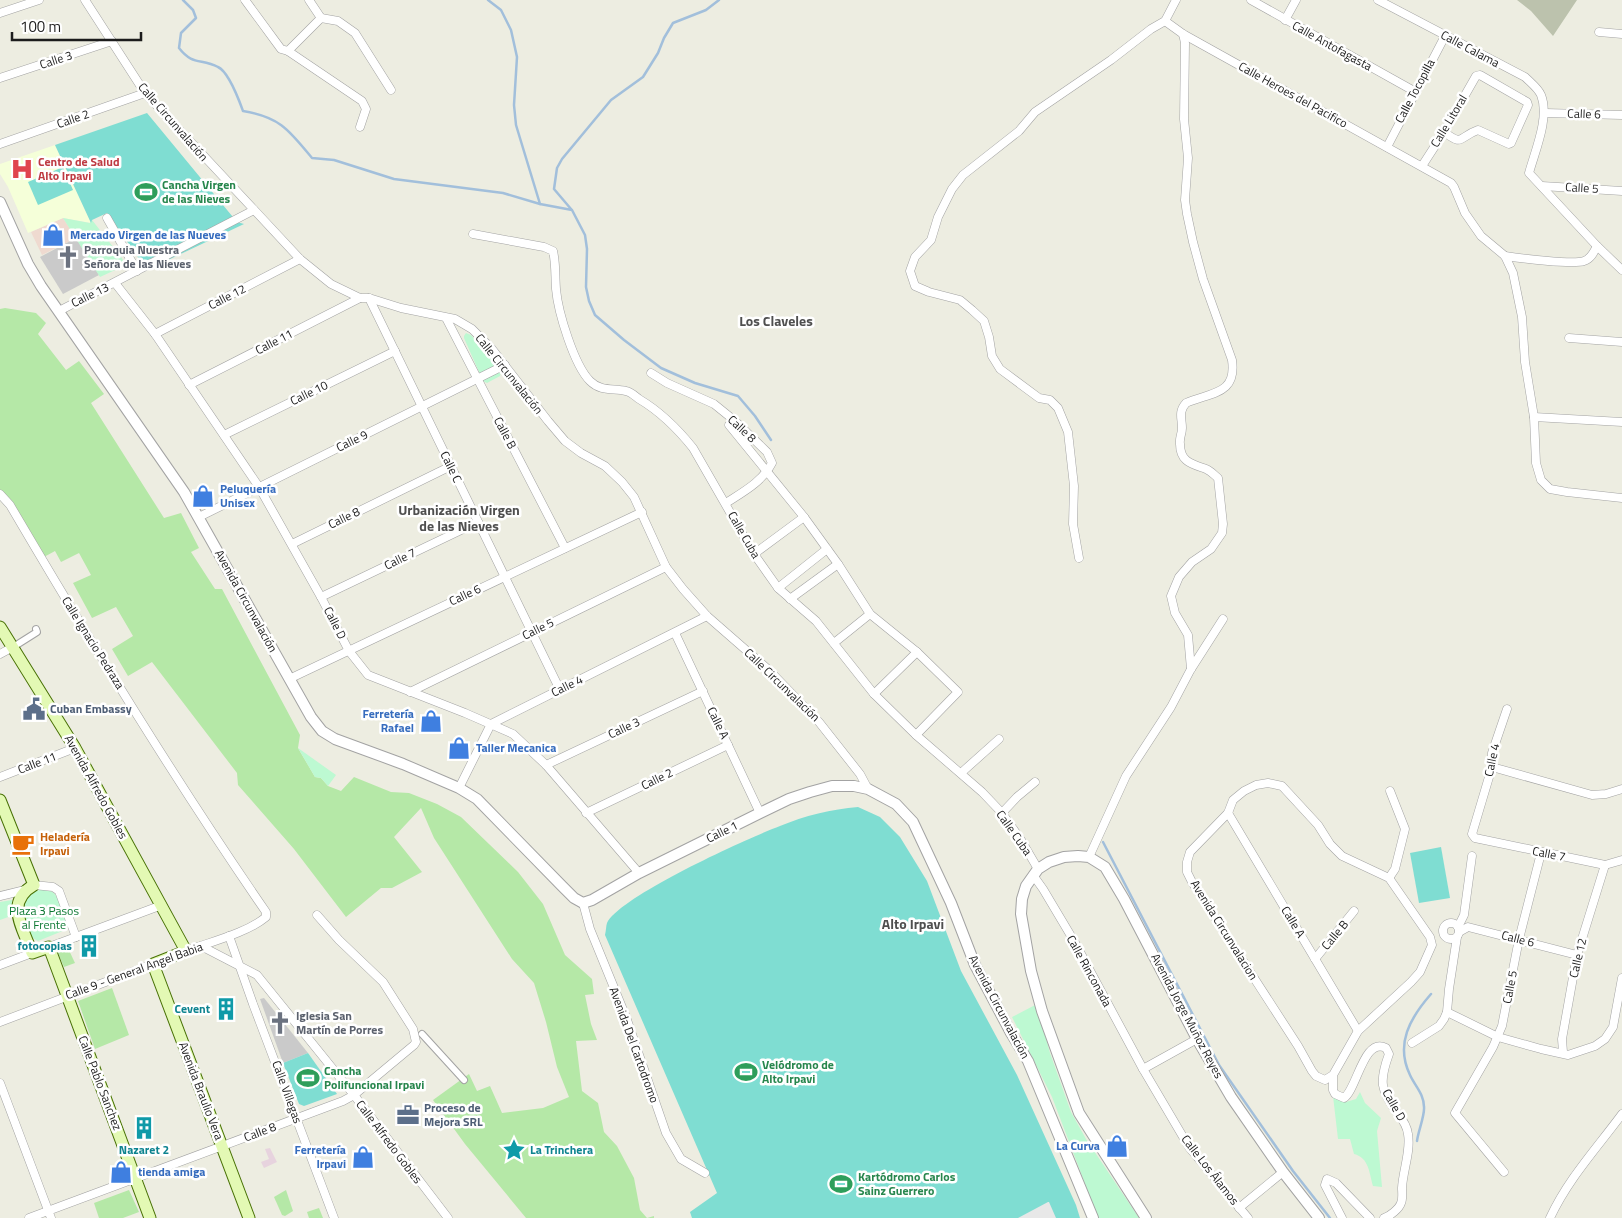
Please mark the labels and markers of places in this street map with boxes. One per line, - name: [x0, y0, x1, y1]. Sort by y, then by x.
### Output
- place label: Centro de Salud Alto Irpavi: [38, 152, 120, 185]
- hospital icon: Centro de Salud Alto Irpavi: [9, 156, 35, 182]
- place label: Cancha Virgen de las Nieves: [162, 175, 236, 208]
- sports icon: Cancha Virgen de las Nieves: [133, 179, 159, 205]
- shop icon: Mercado Virgen de las Nueves: [40, 222, 66, 248]
- place label: Mercado Virgen de las Nueves: [70, 225, 227, 244]
- place label: Parroquia Nuestra Señora de las Nieves: [84, 240, 191, 273]
- church icon: Parroquia Nuestra Señora de las Nieves: [55, 244, 81, 270]
- place label: Peluquería Unisex: [220, 479, 276, 512]
- shop icon: Peluquería Unisex: [190, 483, 216, 509]
- public building icon: Cuban Embassy: [21, 696, 47, 722]
- place label: Cuban Embassy: [50, 699, 132, 718]
- place label: Ferretería Rafael: [362, 704, 414, 737]
- shop icon: Ferretería Rafael: [418, 708, 444, 734]
- shop icon: Taller Mecanica: [446, 735, 472, 761]
- place label: Taller Mecanica: [476, 738, 556, 757]
- place label: Heladería Irpavi: [40, 827, 90, 860]
- cafe icon: Heladería Irpavi: [10, 831, 36, 857]
- building icon: fotocopias: [76, 933, 102, 959]
- place label: fotocopias: [18, 936, 72, 955]
- building icon: Cevent: [213, 996, 239, 1022]
- place label: Cevent: [175, 999, 211, 1018]
- place label: Iglesia San Martín de Porres: [296, 1006, 383, 1039]
- church icon: Iglesia San Martín de Porres: [267, 1010, 293, 1036]
- place label: Velódromo de Alto Irpavi: [762, 1055, 834, 1088]
- sports icon: Velódromo de Alto Irpavi: [733, 1059, 759, 1085]
- place label: Cancha Polifuncional Irpavi: [324, 1061, 424, 1094]
- sports icon: Cancha Polifuncional Irpavi: [295, 1065, 321, 1091]
- place label: Proceso de Mejora SRL: [424, 1098, 483, 1131]
- office icon: Proceso de Mejora SRL: [395, 1102, 421, 1128]
- building icon: Nazaret 2: [131, 1115, 157, 1141]
- shop icon: La Curva: [1104, 1133, 1130, 1159]
- place label: La Curva: [1056, 1136, 1100, 1155]
- place icon: La Trinchera: [501, 1137, 527, 1163]
- place label: Nazaret 2: [119, 1140, 169, 1159]
- place label: Ferretería Irpavi: [294, 1140, 346, 1173]
- place label: La Trinchera: [530, 1140, 593, 1159]
- shop icon: Ferretería Irpavi: [350, 1144, 376, 1170]
- shop icon: tienda amiga: [108, 1159, 134, 1185]
- place label: tienda amiga: [138, 1162, 205, 1181]
- place label: Kartódromo Carlos Sainz Guerrero: [858, 1167, 956, 1200]
- sports icon: Kartódromo Carlos Sainz Guerrero: [828, 1171, 854, 1197]

